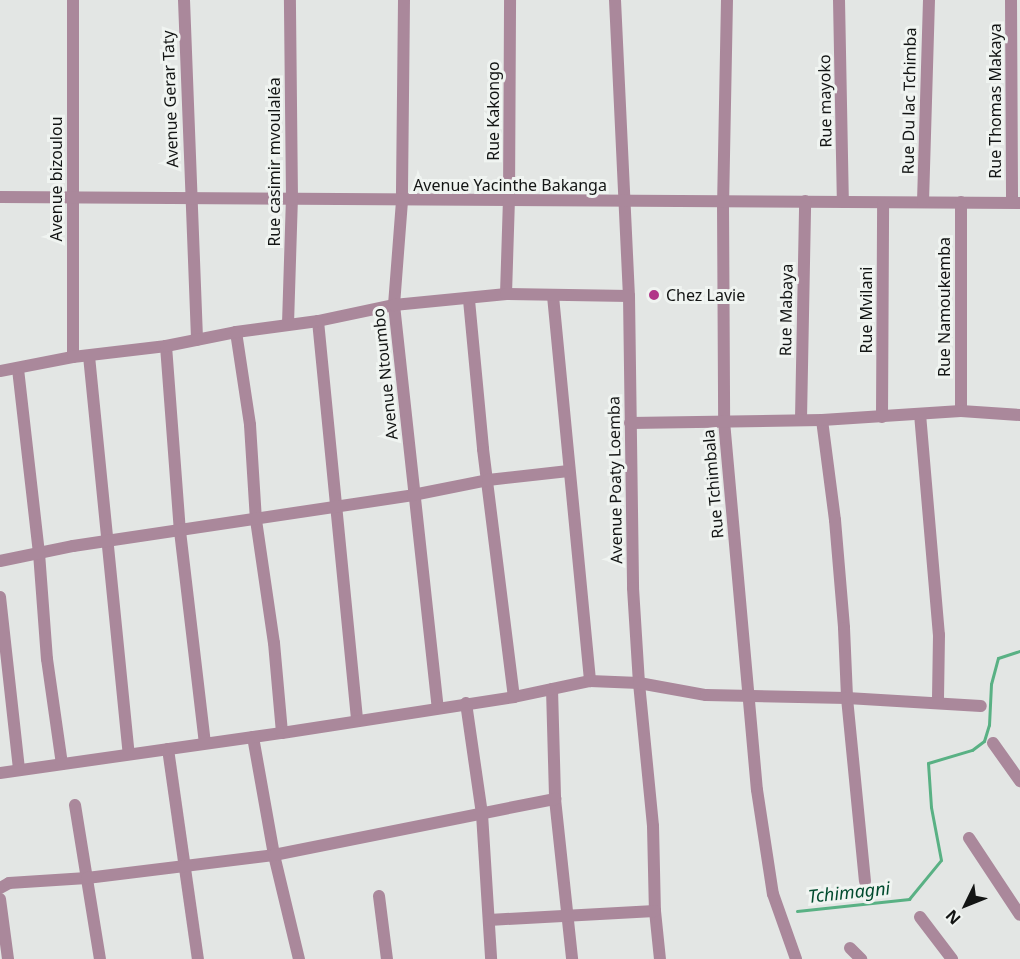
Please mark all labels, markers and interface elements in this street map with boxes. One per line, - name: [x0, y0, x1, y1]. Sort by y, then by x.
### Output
- street label: Rue Thomas Makaya: [985, 23, 1005, 179]
- street label: Rue Du lac Tchimba: [898, 27, 920, 175]
- street label: Avenue Gerar Taty: [158, 30, 182, 168]
- street label: Rue mayoko: [815, 54, 835, 148]
- street label: Rue Kakongo: [483, 61, 503, 161]
- street label: Rue casimir mvoulaléa: [264, 77, 284, 247]
- street label: Avenue bizoulou: [46, 116, 66, 242]
- street label: Avenue Yacinthe Bakanga: [413, 175, 607, 195]
- street label: Rue Namoukemba: [934, 237, 954, 377]
- street label: Rue Mabaya: [776, 264, 796, 356]
- street label: Rue Mvilani: [856, 267, 876, 353]
- place label: Chez Lavie: [666, 285, 745, 305]
- marker: Chez Lavie: [647, 288, 661, 302]
- street label: Avenue Ntoumbo: [369, 307, 401, 441]
- street label: Avenue Poaty Loemba: [604, 396, 626, 564]
- street label: Rue Tchimbala: [699, 429, 727, 539]
- north arrow: [936, 875, 996, 935]
- water label: Tchimagni: [807, 877, 891, 907]
- text: N: [940, 905, 965, 930]

